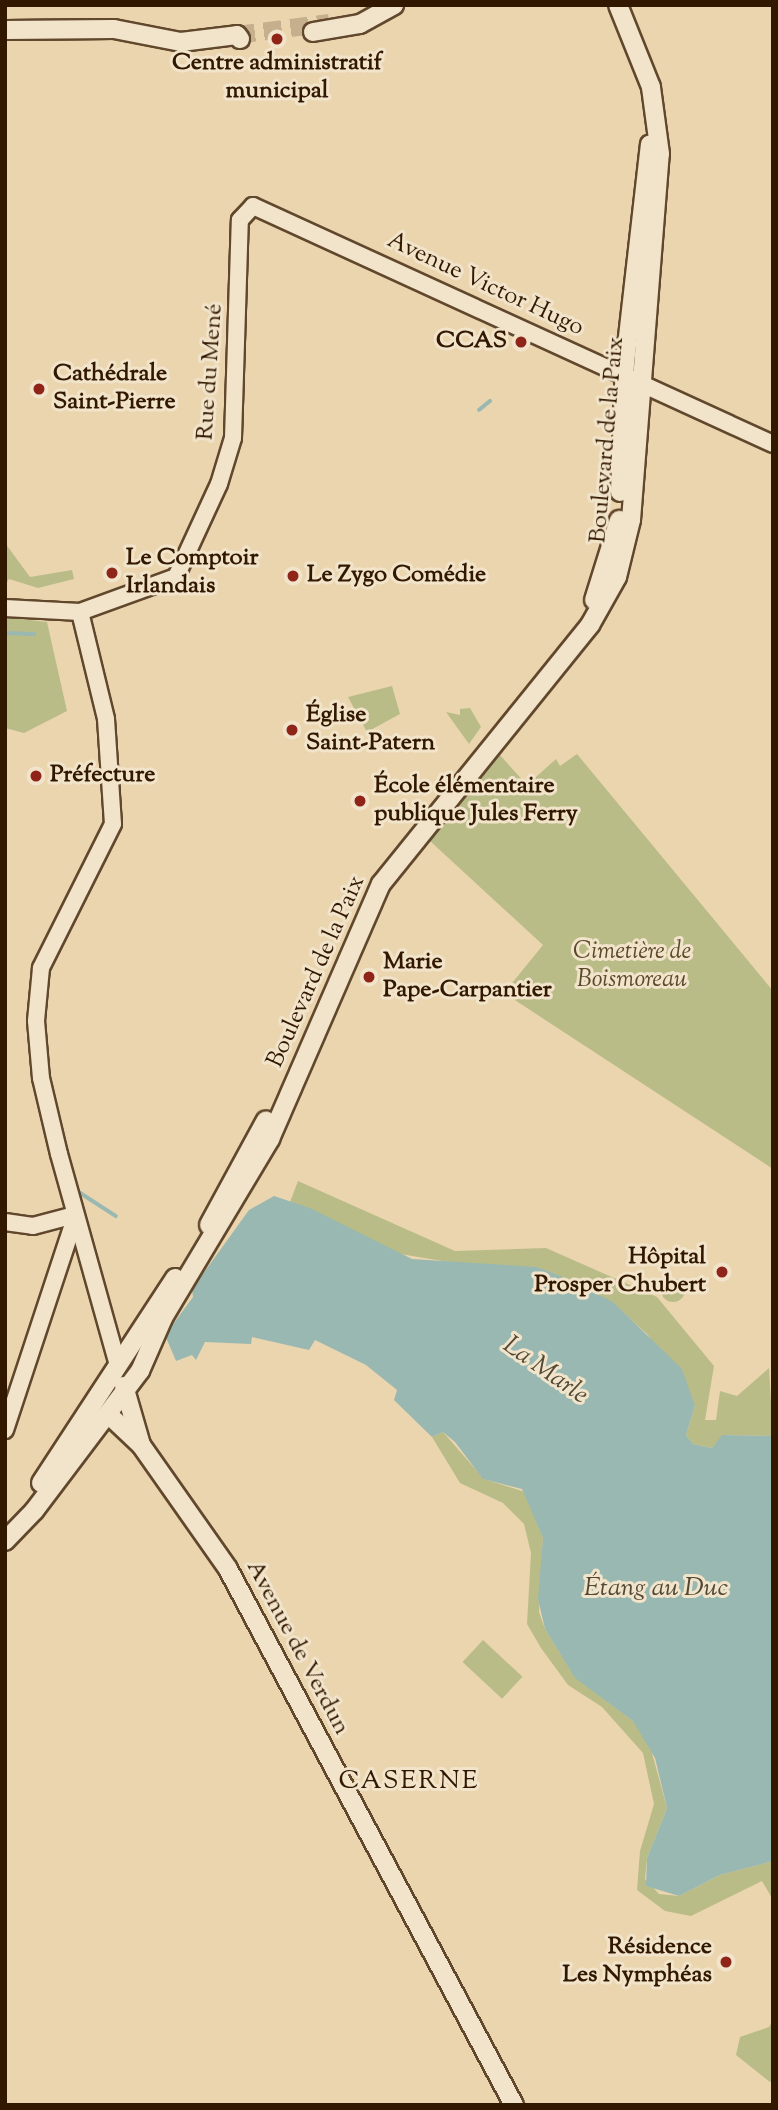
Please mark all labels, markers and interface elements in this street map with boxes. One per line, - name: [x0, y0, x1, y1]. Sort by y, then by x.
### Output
- marker: Centre administratif municipal: [269, 31, 285, 47]
- place label: Centre administratif municipal: [172, 50, 382, 106]
- street label: Avenue Victor Hugo: [382, 227, 588, 343]
- street label: Rue du Mené: [192, 303, 230, 441]
- place label: CCAS: [436, 328, 507, 356]
- marker: CCAS: [513, 334, 529, 350]
- street label: Boulevard de la Paix: [585, 336, 631, 544]
- place label: Cathédrale Saint-Pierre: [53, 361, 176, 417]
- marker: Cathédrale Saint-Pierre: [31, 381, 47, 397]
- place label: Le Comptoir Irlandais: [126, 545, 258, 601]
- place label: Le Zygo Comédie: [307, 562, 486, 590]
- marker: Le Comptoir Irlandais: [104, 565, 120, 581]
- marker: Le Zygo Comédie: [285, 568, 301, 584]
- place label: Église Saint-Patern: [306, 702, 435, 758]
- marker: Église Saint-Patern: [284, 722, 300, 738]
- place label: Préfecture: [50, 762, 155, 790]
- marker: Préfecture: [28, 768, 44, 784]
- place label: École élémentaire publique Jules Ferry: [374, 773, 578, 829]
- marker: École élémentaire publique Jules Ferry: [352, 793, 368, 809]
- street label: Boulevard de la Paix: [262, 872, 372, 1072]
- park label: Cimetière de Boismoreau: [573, 939, 691, 995]
- place label: Marie Pape-Carpantier: [383, 949, 552, 1005]
- marker: Marie Pape-Carpantier: [361, 969, 377, 985]
- place label: Hôpital Prosper Chubert: [534, 1244, 706, 1300]
- marker: Hôpital Prosper Chubert: [712, 1262, 732, 1282]
- water label: La Marle: [496, 1330, 594, 1412]
- street label: Avenue de Verdun: [239, 1556, 355, 1740]
- water label: Étang au Duc: [584, 1573, 728, 1605]
- district label: CASERNE: [339, 1766, 479, 1798]
- place label: Résidence Les Nymphéas: [562, 1934, 712, 1990]
- marker: Résidence Les Nymphéas: [718, 1954, 734, 1970]

